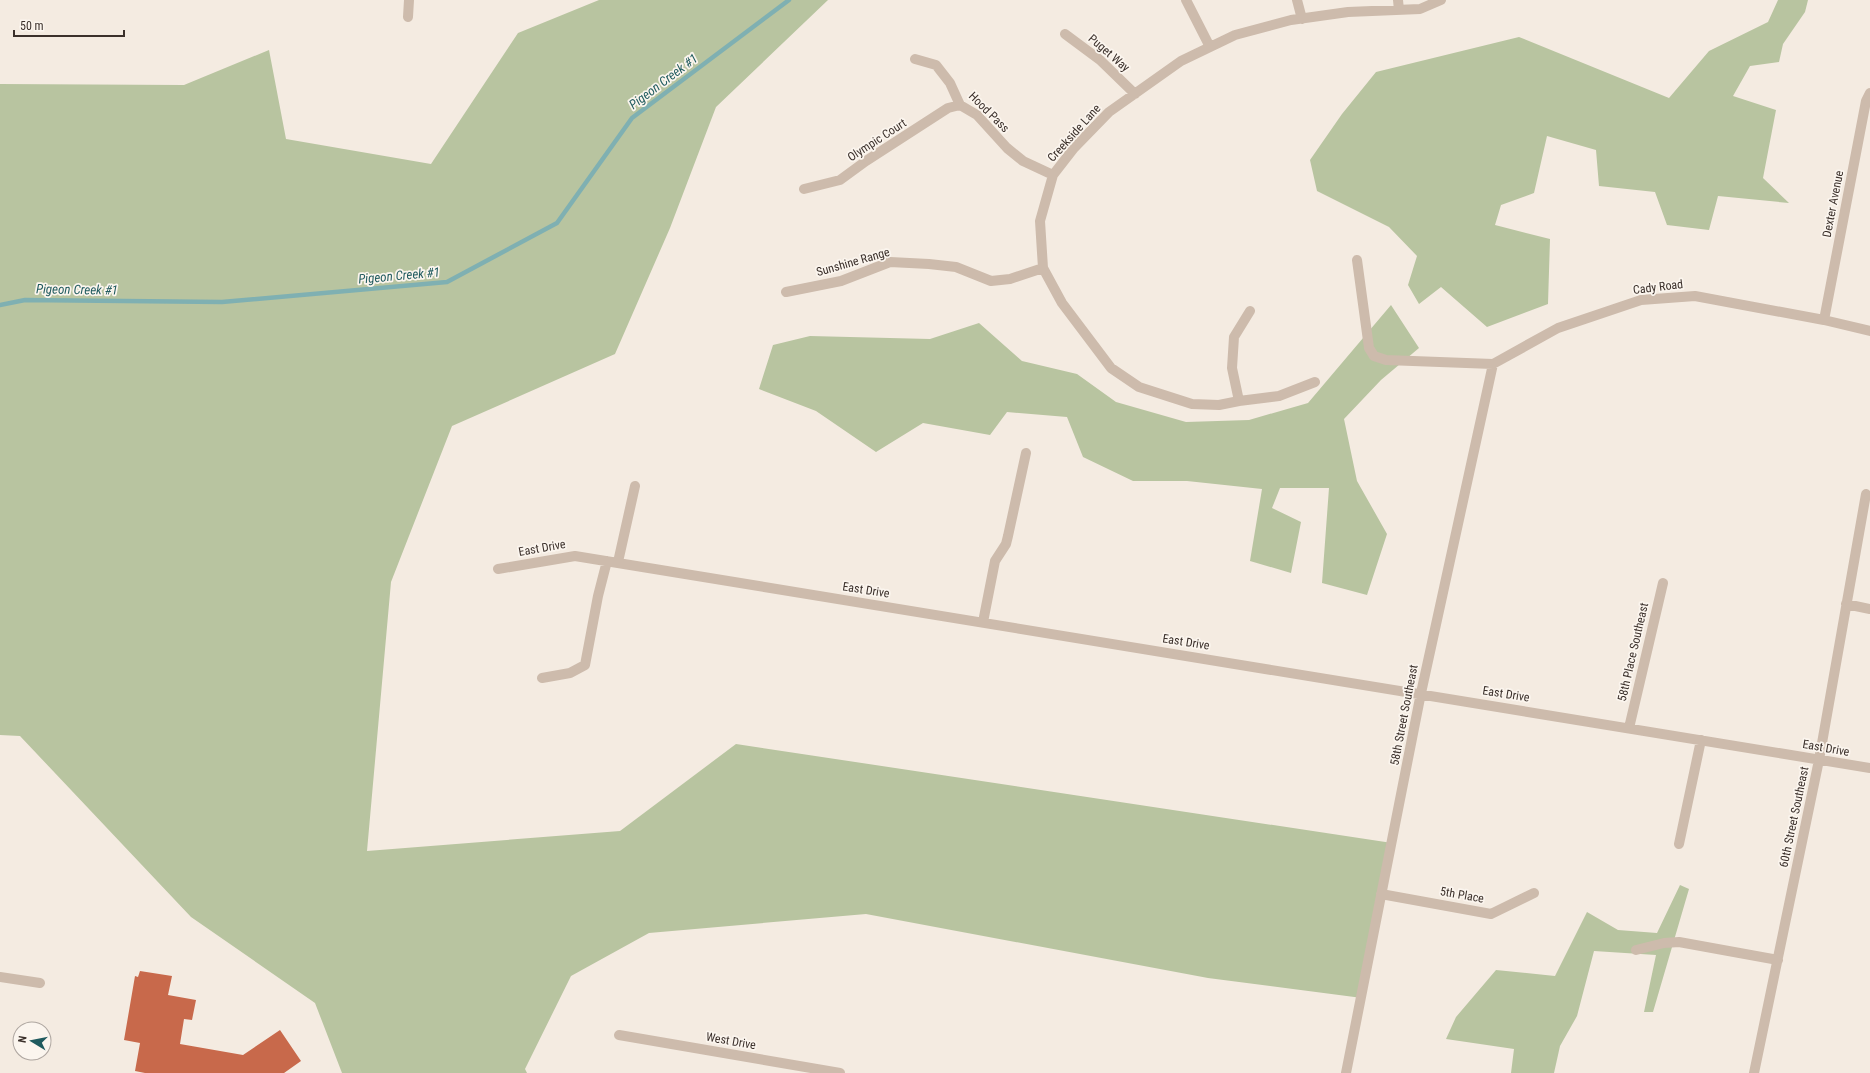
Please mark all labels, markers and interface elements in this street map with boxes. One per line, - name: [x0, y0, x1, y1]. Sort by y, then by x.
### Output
- scale bar: [14, 12, 124, 38]
- text: 50 m: [20, 19, 44, 33]
- street label: Puget Way: [1086, 31, 1132, 75]
- water label: Pigeon Creek #1: [626, 51, 701, 112]
- street label: Hood Pass: [966, 89, 1012, 135]
- street label: Creekside Lane: [1045, 101, 1104, 165]
- street label: Olympic Court: [845, 116, 909, 164]
- street label: Dexter Avenue: [1820, 169, 1846, 239]
- street label: Sunshine Range: [815, 245, 892, 279]
- water label: Pigeon Creek #1: [358, 264, 440, 287]
- street label: Cady Road: [1632, 277, 1684, 297]
- water label: Pigeon Creek #1: [36, 281, 118, 298]
- street label: East Drive: [517, 537, 567, 559]
- street label: East Drive: [841, 579, 891, 601]
- street label: 58th Place Southeast: [1615, 601, 1651, 703]
- street label: East Drive: [1161, 631, 1211, 653]
- street label: 58th Street Southeast: [1387, 663, 1421, 767]
- street label: East Drive: [1481, 683, 1531, 705]
- street label: East Drive: [1801, 737, 1851, 759]
- street label: 60th Street Southeast: [1776, 765, 1812, 869]
- street label: 5th Place: [1439, 884, 1485, 906]
- north arrow: [12, 1021, 52, 1061]
- street label: West Drive: [705, 1030, 757, 1052]
- text: N: [16, 1035, 30, 1044]

